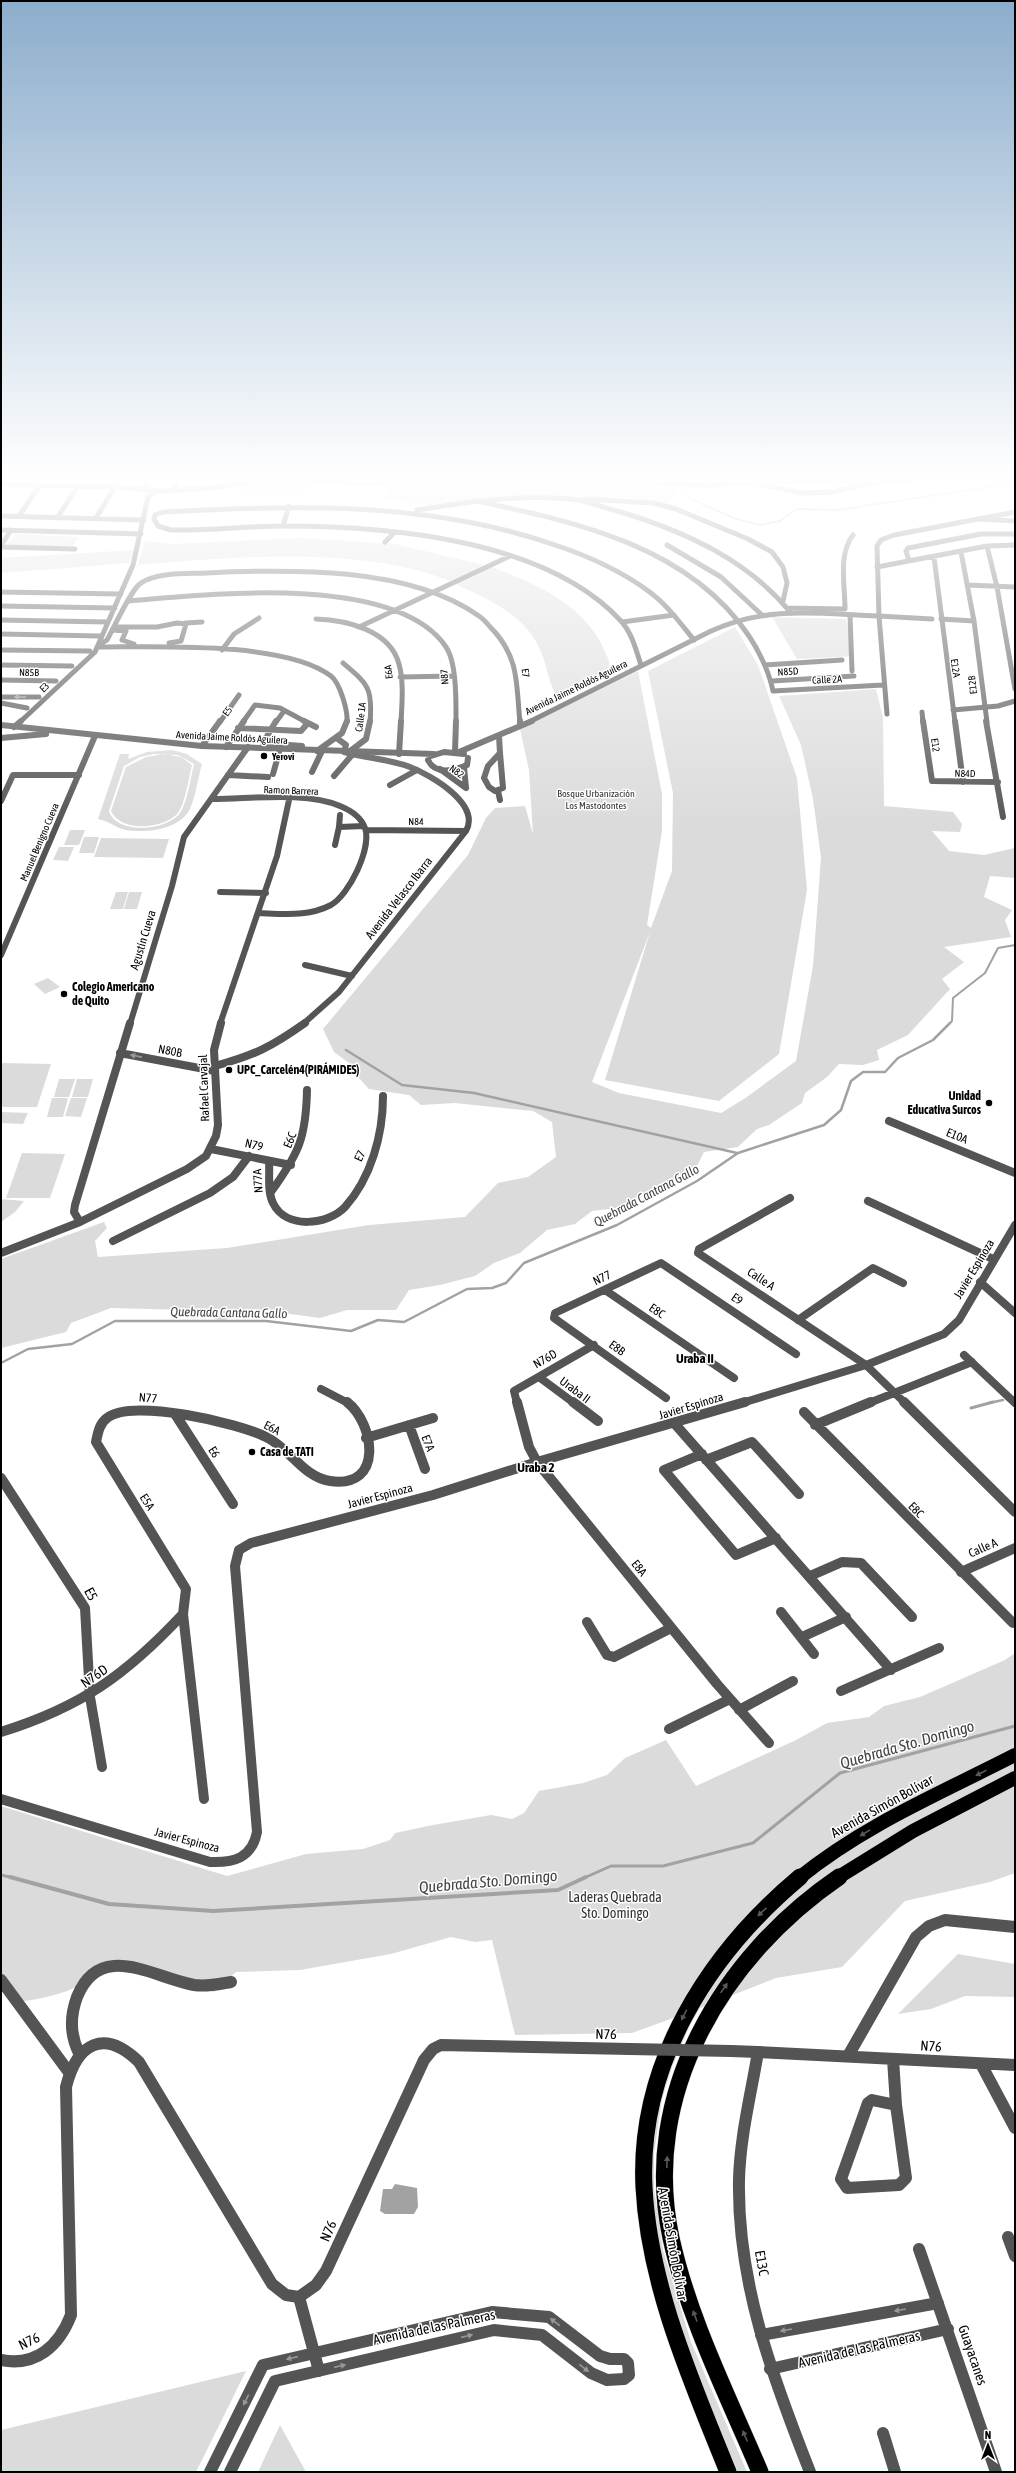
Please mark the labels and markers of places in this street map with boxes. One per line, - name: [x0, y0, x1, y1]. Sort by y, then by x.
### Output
- marker: Yerovi: [259, 751, 269, 761]
- place label: Yerovi: [271, 751, 294, 762]
- place label: Colegio Americano de Quito: [72, 980, 155, 1008]
- marker: Colegio Americano de Quito: [59, 989, 69, 999]
- place label: UPC_Carcelén4(PIRÁMIDES): [237, 1062, 360, 1077]
- marker: UPC_Carcelén4(PIRÁMIDES): [224, 1065, 234, 1075]
- place label: Unidad Educativa Surcos: [907, 1089, 982, 1117]
- marker: Unidad Educativa Surcos: [984, 1098, 994, 1108]
- place label: Casa de TATI: [260, 1445, 314, 1459]
- marker: Casa de TATI: [247, 1447, 257, 1457]

